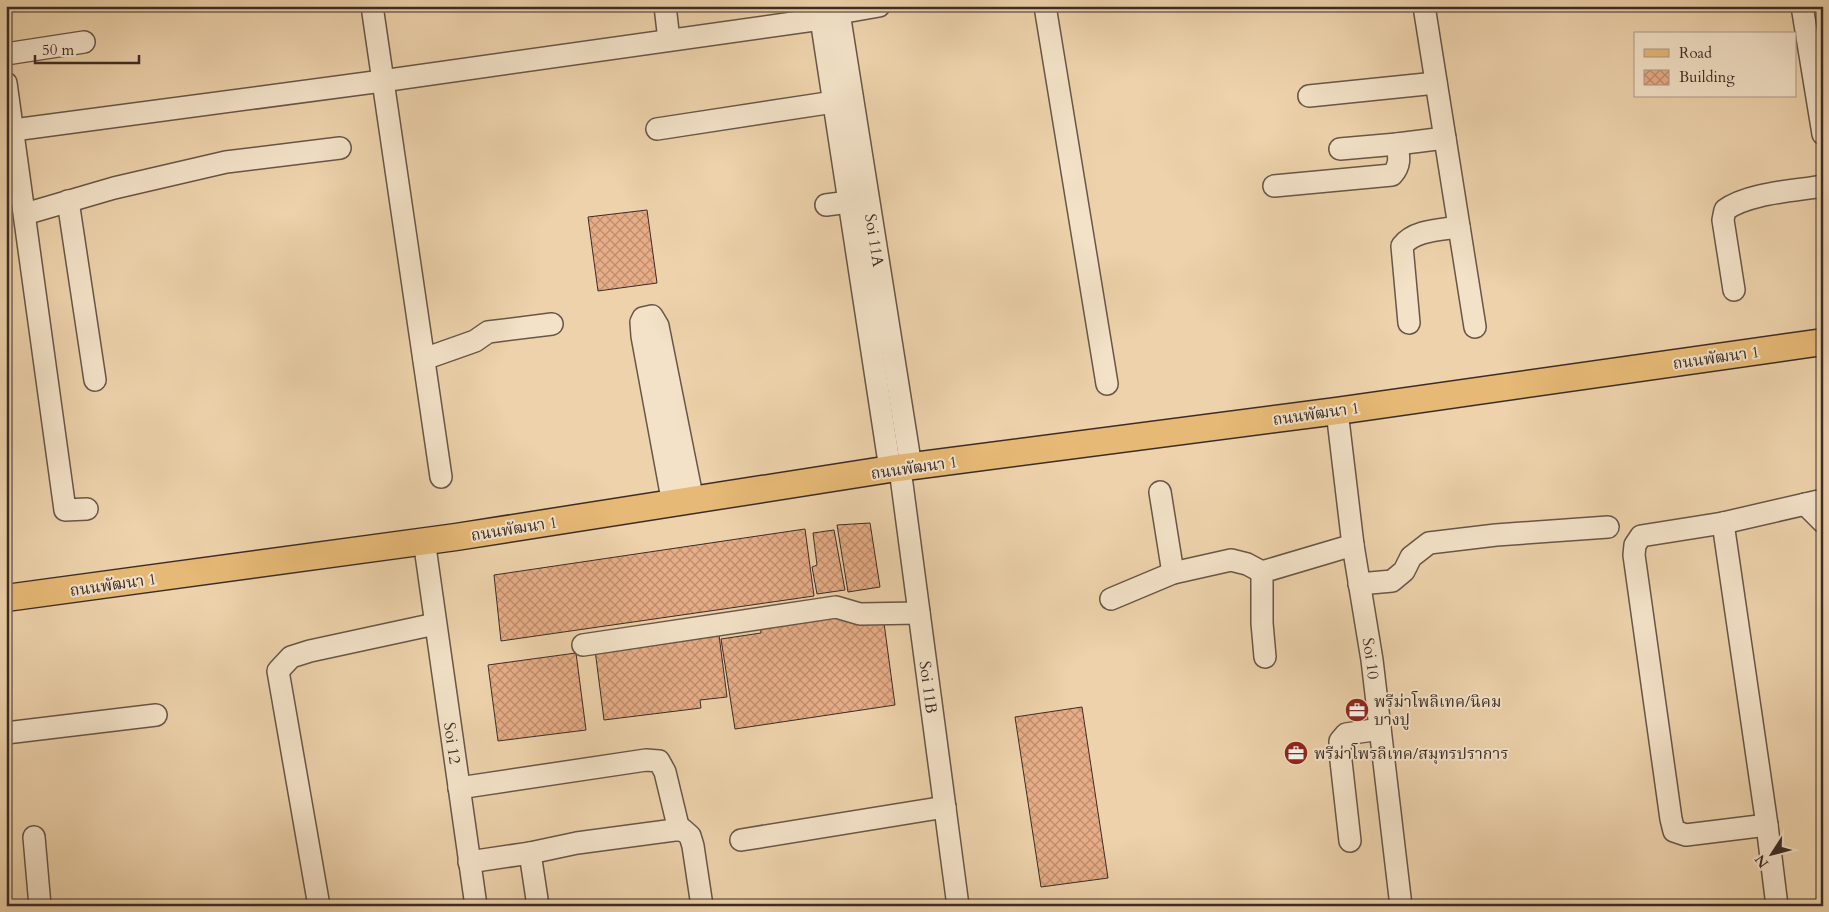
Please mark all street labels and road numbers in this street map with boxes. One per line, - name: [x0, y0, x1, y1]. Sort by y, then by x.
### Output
- street label: Soi 11A: [859, 212, 889, 269]
- street label: ถนนพัฒนา 1: [1671, 341, 1761, 375]
- street label: ถนนพัฒนา 1: [1271, 397, 1361, 431]
- street label: ถนนพัฒนา 1: [869, 451, 959, 485]
- street label: ถนนพัฒนา 1: [469, 511, 559, 547]
- street label: ถนนพัฒนา 1: [68, 568, 158, 602]
- street label: Soi 10: [1357, 636, 1384, 681]
- street label: Soi 11B: [914, 660, 942, 715]
- street label: Soi 12: [438, 721, 466, 765]

